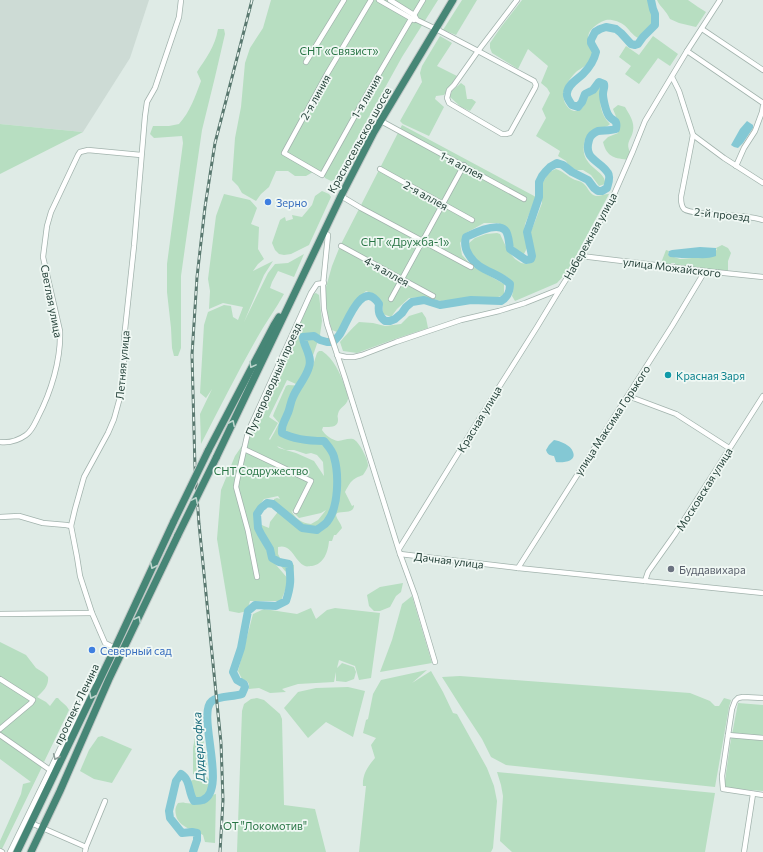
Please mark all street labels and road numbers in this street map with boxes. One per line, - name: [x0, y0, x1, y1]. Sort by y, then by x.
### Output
- street label: 2-я линия: [297, 72, 333, 122]
- street label: 1-я линия: [348, 72, 384, 120]
- street label: Красносельское шоссе: [324, 85, 394, 195]
- street label: 1-я аллея: [438, 148, 486, 182]
- street label: 2-я аллея: [402, 178, 450, 212]
- street label: Набережная улица: [561, 190, 619, 282]
- street label: 2-й проезд: [693, 205, 751, 223]
- street label: 4-я аллея: [362, 253, 412, 289]
- street label: улица Можайского: [622, 255, 722, 280]
- street label: Светлая улица: [39, 263, 65, 339]
- street label: Путепроводный проезд: [242, 320, 304, 438]
- street label: Летняя улица: [113, 330, 131, 400]
- street label: улица Максима Горького: [571, 362, 653, 478]
- street label: Красная улица: [454, 384, 504, 454]
- street label: Московская улица: [673, 445, 735, 533]
- street label: Дачная улица: [413, 549, 485, 571]
- street label: проспект Ленина: [51, 661, 101, 747]

